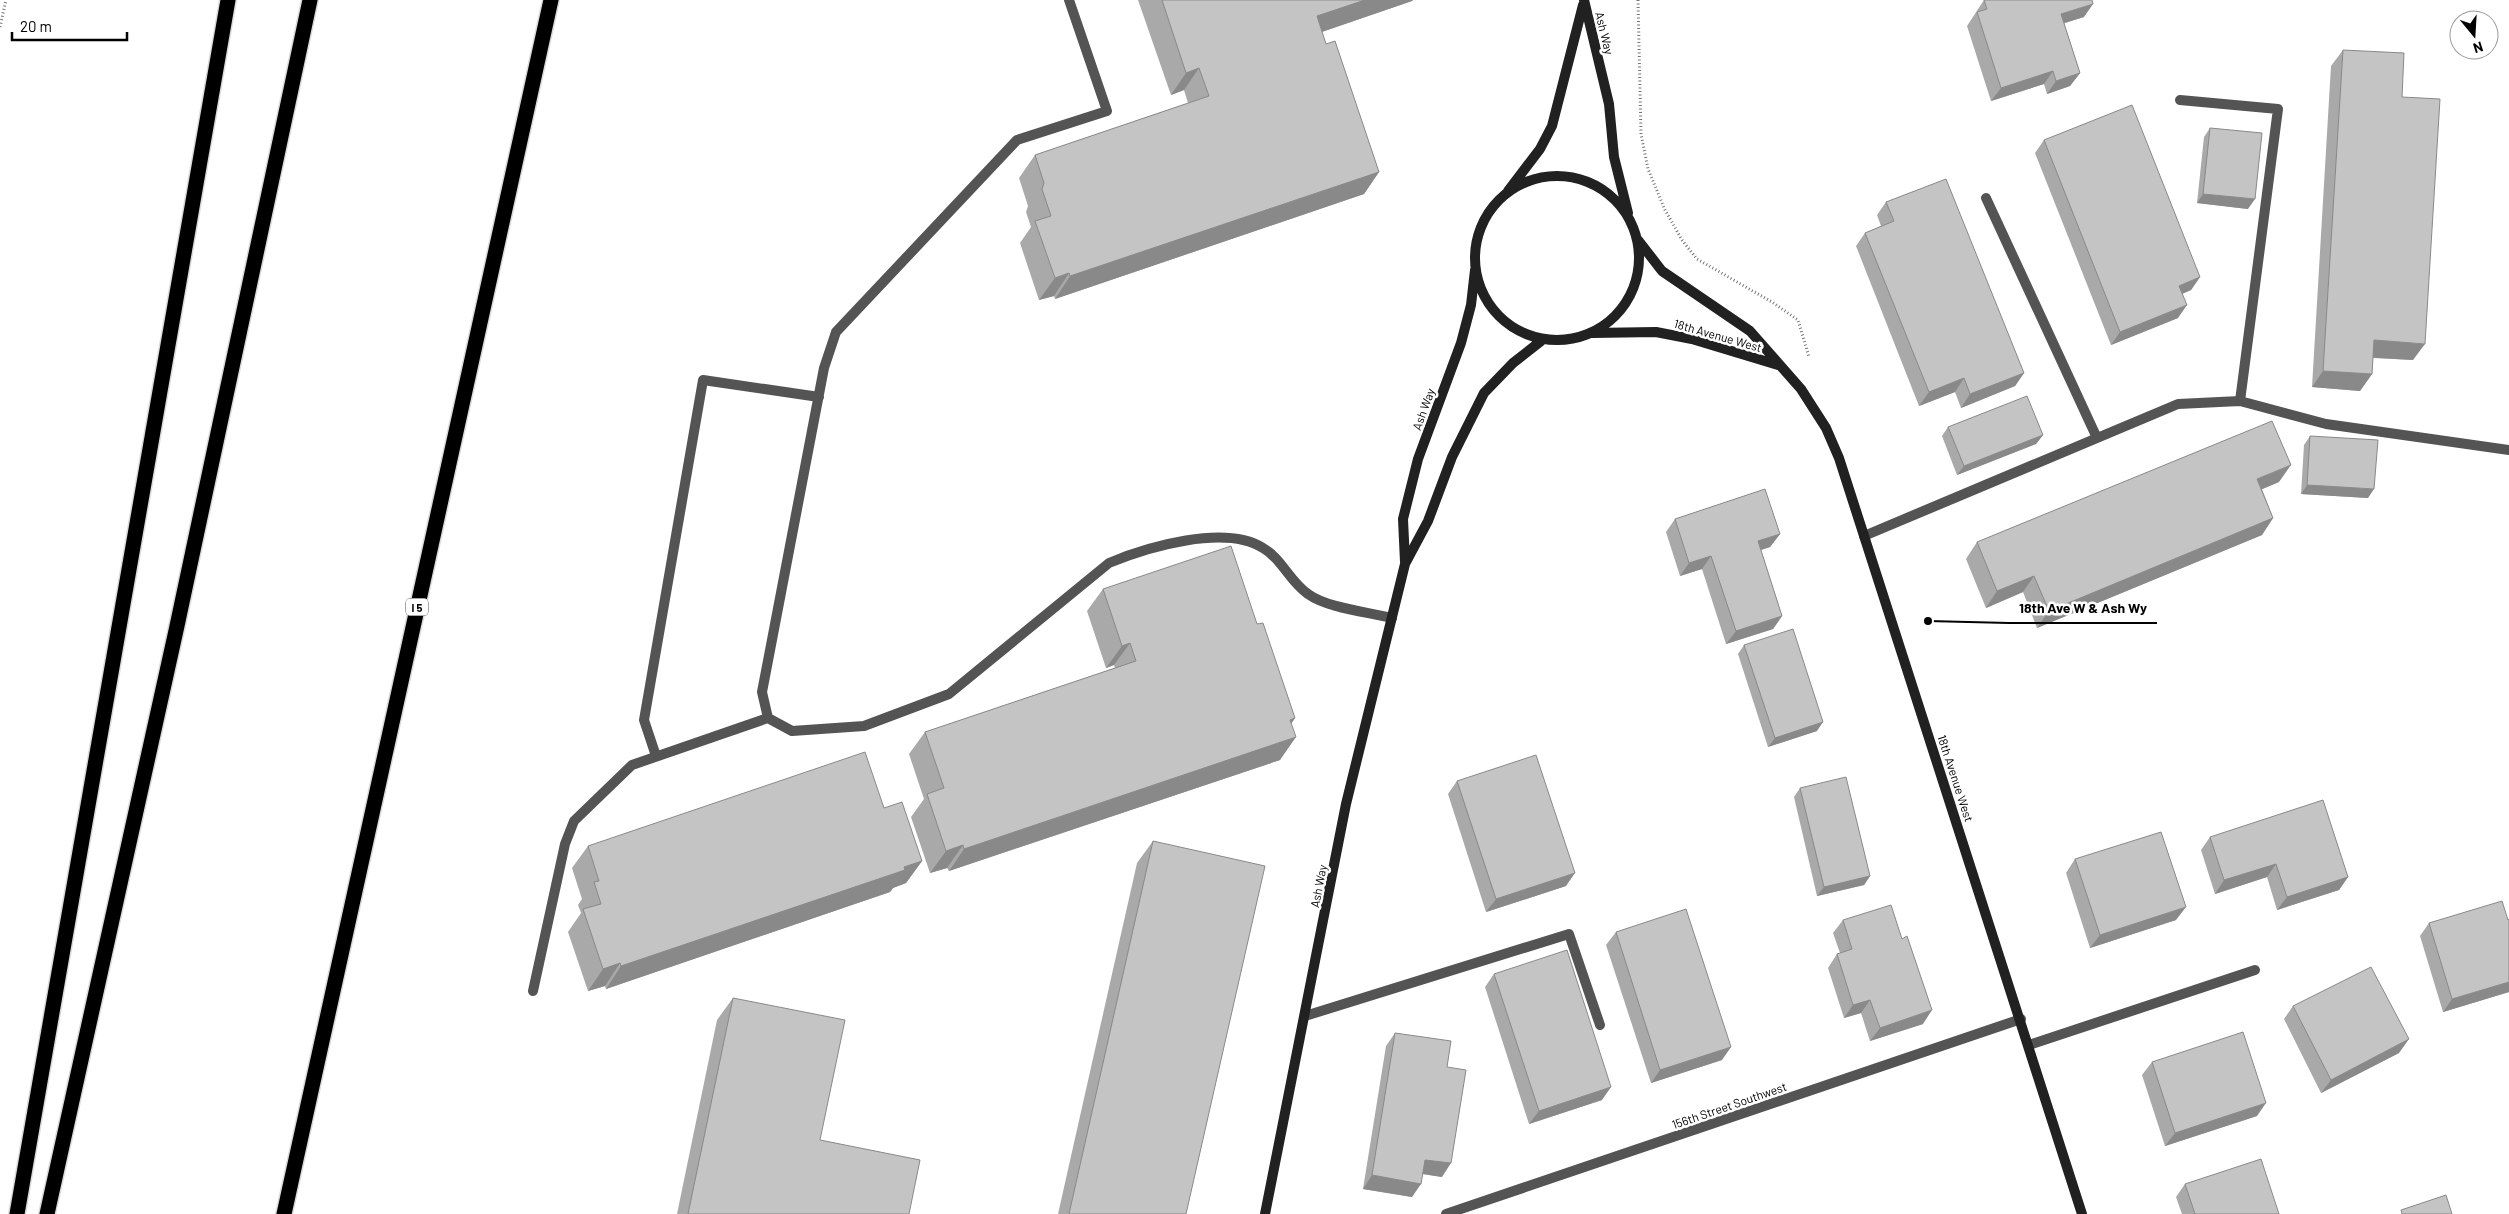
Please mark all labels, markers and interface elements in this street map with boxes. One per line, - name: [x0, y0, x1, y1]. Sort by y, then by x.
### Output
- scale bar: [12, 10, 128, 42]
- street label: Ash Way: [1593, 10, 1617, 56]
- north arrow: [2449, 10, 2499, 60]
- text: 20 m: [20, 17, 52, 35]
- text: N: [2471, 38, 2485, 57]
- street label: 18th Avenue West: [1673, 316, 1763, 354]
- street label: Ash Way: [1409, 386, 1437, 432]
- callout: 18th Ave W & Ash Wy: [2009, 594, 2157, 623]
- road number: I 5: [406, 598, 428, 616]
- text: 18th Ave W & Ash Wy: [2019, 599, 2147, 616]
- street label: 18th Avenue West: [1935, 733, 1977, 823]
- street label: Ash Way: [1307, 863, 1329, 909]
- street label: 156th Street Southwest: [1670, 1079, 1788, 1131]

